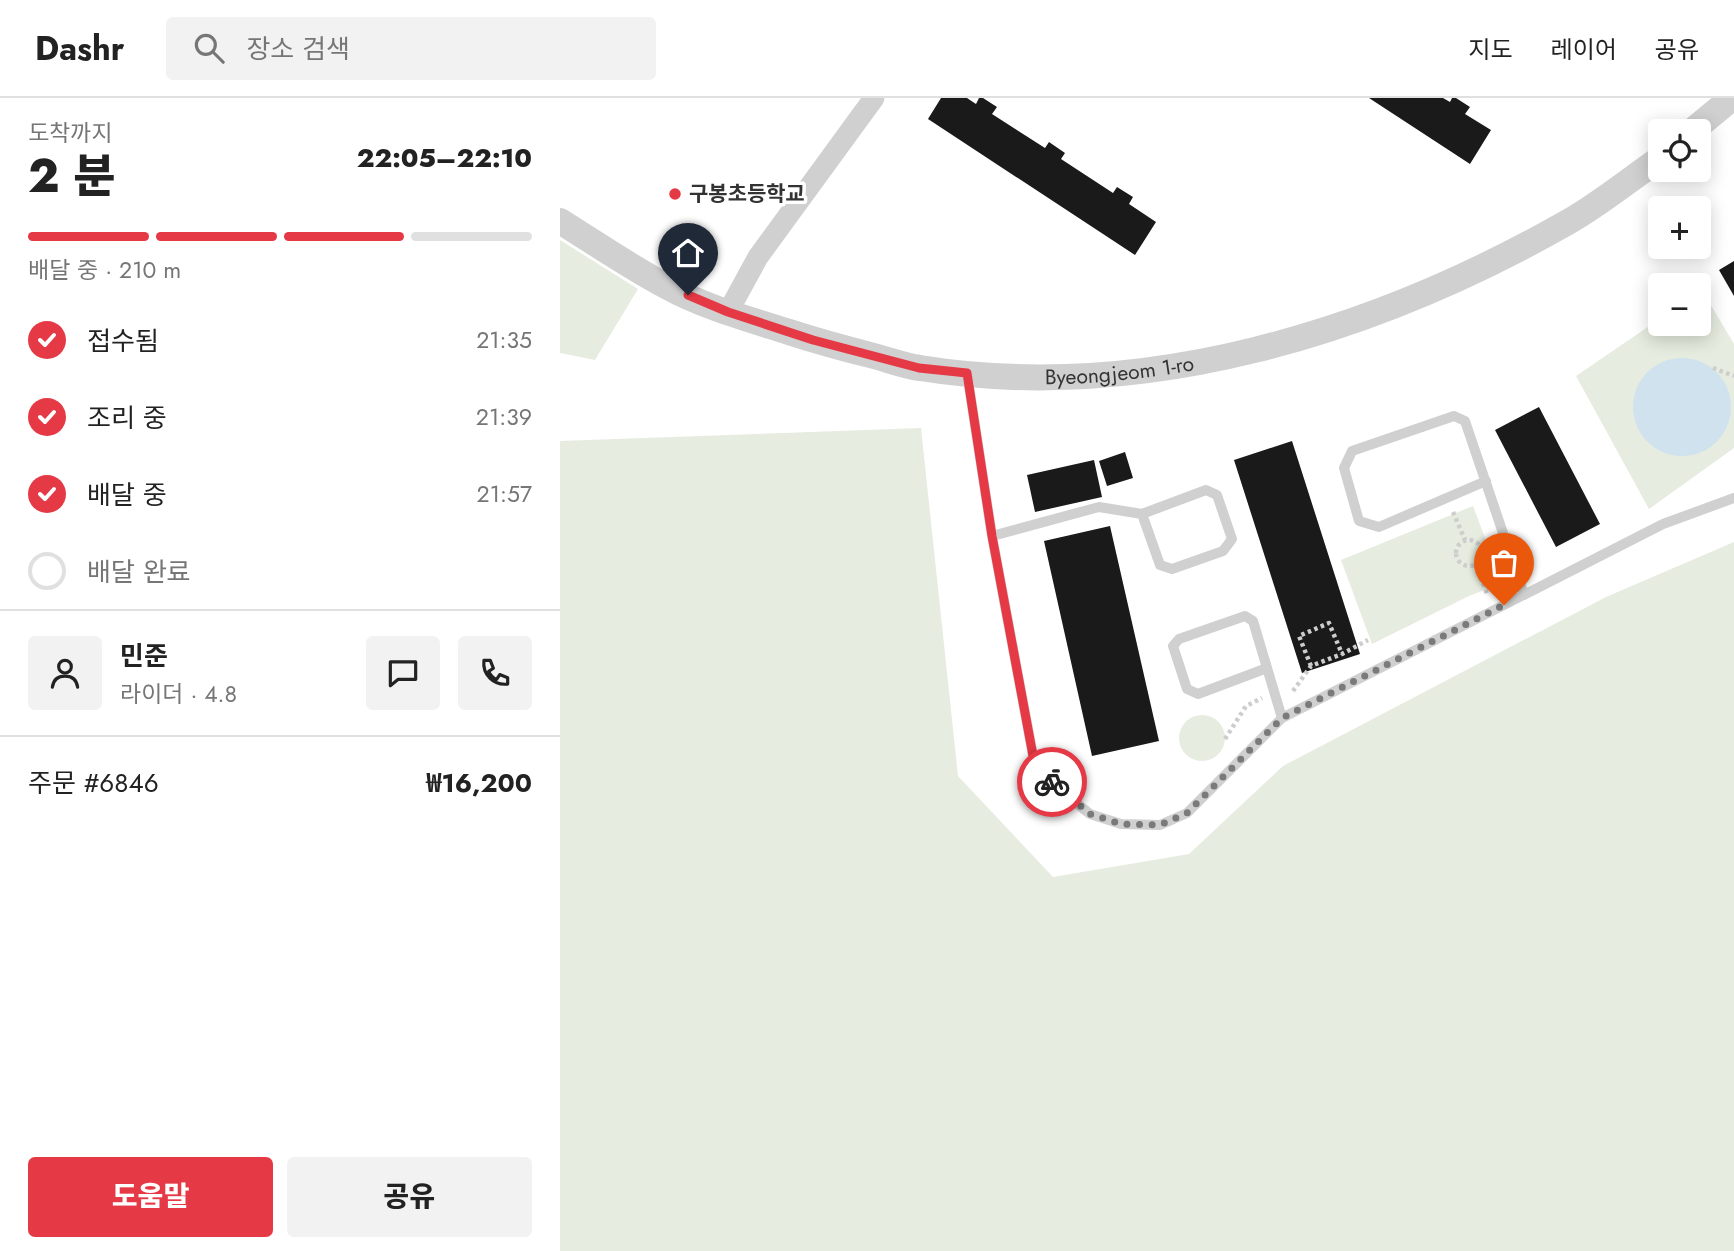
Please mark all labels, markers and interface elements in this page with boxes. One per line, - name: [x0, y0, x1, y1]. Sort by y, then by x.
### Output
- search box: [166, 17, 656, 80]
- text: Dashr: [35, 25, 124, 72]
- icon: search: [190, 29, 228, 67]
- text: 장소 검색: [246, 30, 350, 68]
- text: 지도: [1468, 32, 1513, 67]
- text: 레이어: [1551, 32, 1617, 67]
- text: 공유: [1655, 32, 1699, 67]
- text: 도착까지: [28, 116, 113, 150]
- map controls: [1648, 119, 1711, 336]
- button: locate: [1648, 119, 1711, 182]
- text: 22:05–22:10: [357, 139, 532, 177]
- text: 2 분: [28, 143, 116, 209]
- place label: 구봉초등학교: [689, 179, 805, 209]
- marker: 구봉초등학교: [667, 186, 683, 202]
- button: +: [1648, 196, 1711, 259]
- pin: [658, 223, 718, 295]
- icon: home: [669, 234, 707, 272]
- text: 배달 중 · 210 m: [28, 253, 181, 287]
- button: −: [1648, 273, 1711, 336]
- icon: check: [28, 321, 66, 359]
- text: 접수됨: [87, 322, 159, 360]
- text: 21:35: [476, 323, 532, 357]
- street label: Byeongjeom 1-ro: [1045, 348, 1196, 392]
- icon: check: [28, 398, 66, 436]
- text: 조리 중: [87, 399, 167, 437]
- text: 21:39: [476, 400, 532, 434]
- icon: check: [28, 475, 66, 513]
- text: 배달 중: [87, 476, 167, 514]
- text: 21:57: [477, 477, 532, 511]
- pin: [1474, 533, 1534, 605]
- icon: bag: [1485, 544, 1523, 582]
- text: 배달 완료: [87, 553, 190, 591]
- button: person: [28, 636, 102, 710]
- button: chat: [366, 636, 440, 710]
- button: phone: [458, 636, 532, 710]
- text: 민준: [120, 637, 168, 675]
- text: 라이더 · 4.8: [120, 677, 237, 711]
- courier: [1017, 747, 1087, 817]
- icon: bike: [1033, 763, 1071, 801]
- text: 주문 #6846: [28, 764, 159, 802]
- text: ₩16,200: [426, 764, 532, 802]
- button: 도움말: [28, 1157, 273, 1237]
- button: 공유: [287, 1157, 532, 1237]

